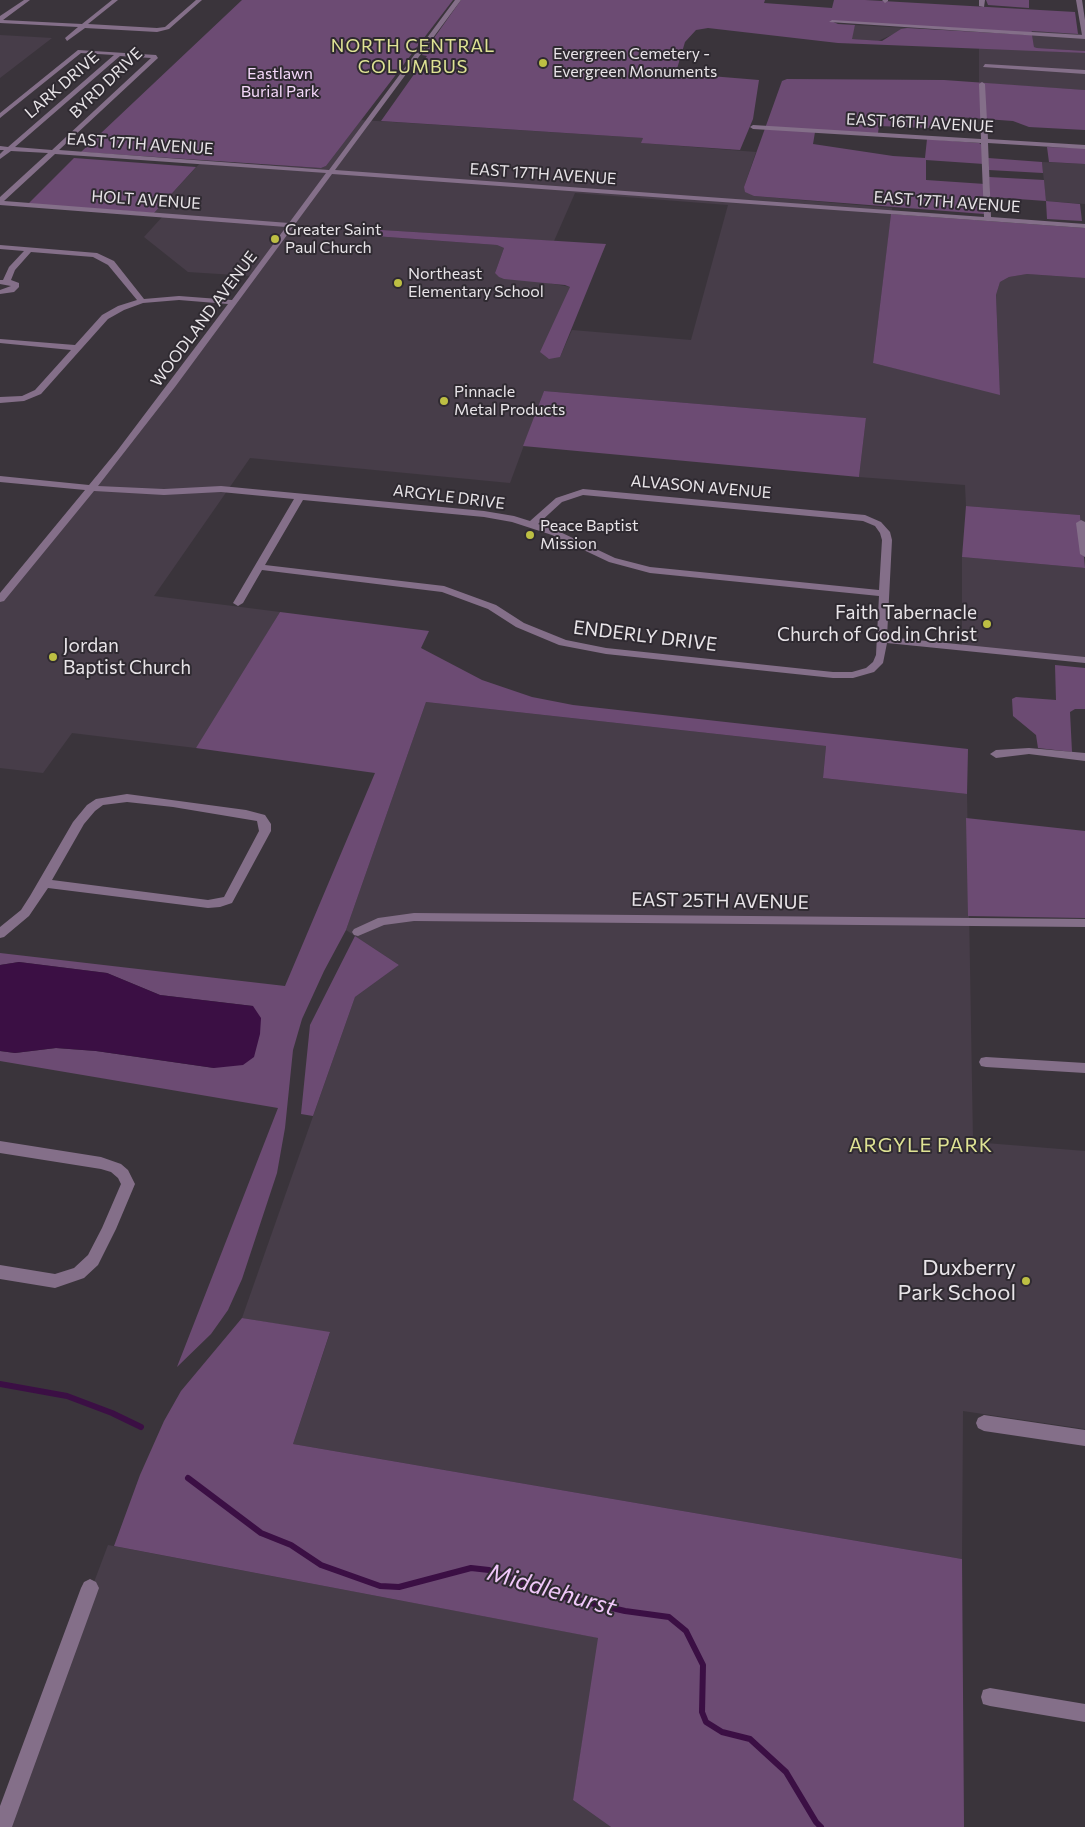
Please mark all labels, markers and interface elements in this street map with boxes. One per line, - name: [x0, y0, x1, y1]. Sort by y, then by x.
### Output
- district label: NORTH CENTRAL COLUMBUS: [329, 35, 497, 78]
- street label: BYRD DRIVE: [66, 44, 146, 122]
- place label: Evergreen Cemetery - Evergreen Monuments: [553, 44, 717, 82]
- street label: LARK DRIVE: [21, 48, 103, 122]
- marker: Evergreen Cemetery - Evergreen Monuments: [537, 57, 549, 69]
- park label: Eastlawn Burial Park: [241, 64, 319, 102]
- street label: EAST 16TH AVENUE: [846, 110, 994, 136]
- street label: EAST 17TH AVENUE: [66, 129, 214, 159]
- street label: EAST 17TH AVENUE: [469, 159, 617, 189]
- street label: HOLT AVENUE: [91, 187, 201, 213]
- street label: EAST 17TH AVENUE: [873, 187, 1021, 217]
- place label: Greater Saint Paul Church: [285, 220, 382, 258]
- marker: Greater Saint Paul Church: [269, 233, 281, 245]
- street label: WOODLAND AVENUE: [147, 247, 261, 391]
- place label: Northeast Elementary School: [408, 264, 544, 302]
- marker: Northeast Elementary School: [392, 277, 404, 289]
- place label: Pinnacle Metal Products: [454, 382, 565, 420]
- marker: Pinnacle Metal Products: [438, 395, 450, 407]
- street label: ALVASON AVENUE: [630, 471, 772, 503]
- street label: ARGYLE DRIVE: [392, 481, 506, 513]
- place label: Peace Baptist Mission: [540, 516, 638, 554]
- marker: Peace Baptist Mission: [524, 529, 536, 541]
- place label: Faith Tabernacle Church of God in Christ: [777, 602, 977, 646]
- street label: ENDERLY DRIVE: [572, 616, 718, 656]
- marker: Faith Tabernacle Church of God in Christ: [981, 618, 993, 630]
- place label: Jordan Baptist Church: [63, 635, 191, 679]
- marker: Jordan Baptist Church: [47, 651, 59, 663]
- street label: EAST 25TH AVENUE: [631, 888, 809, 914]
- district label: ARGYLE PARK: [847, 1133, 995, 1157]
- place label: Duxberry Park School: [897, 1255, 1016, 1306]
- marker: Duxberry Park School: [1020, 1275, 1032, 1287]
- water label: Middlehurst: [484, 1558, 620, 1622]

